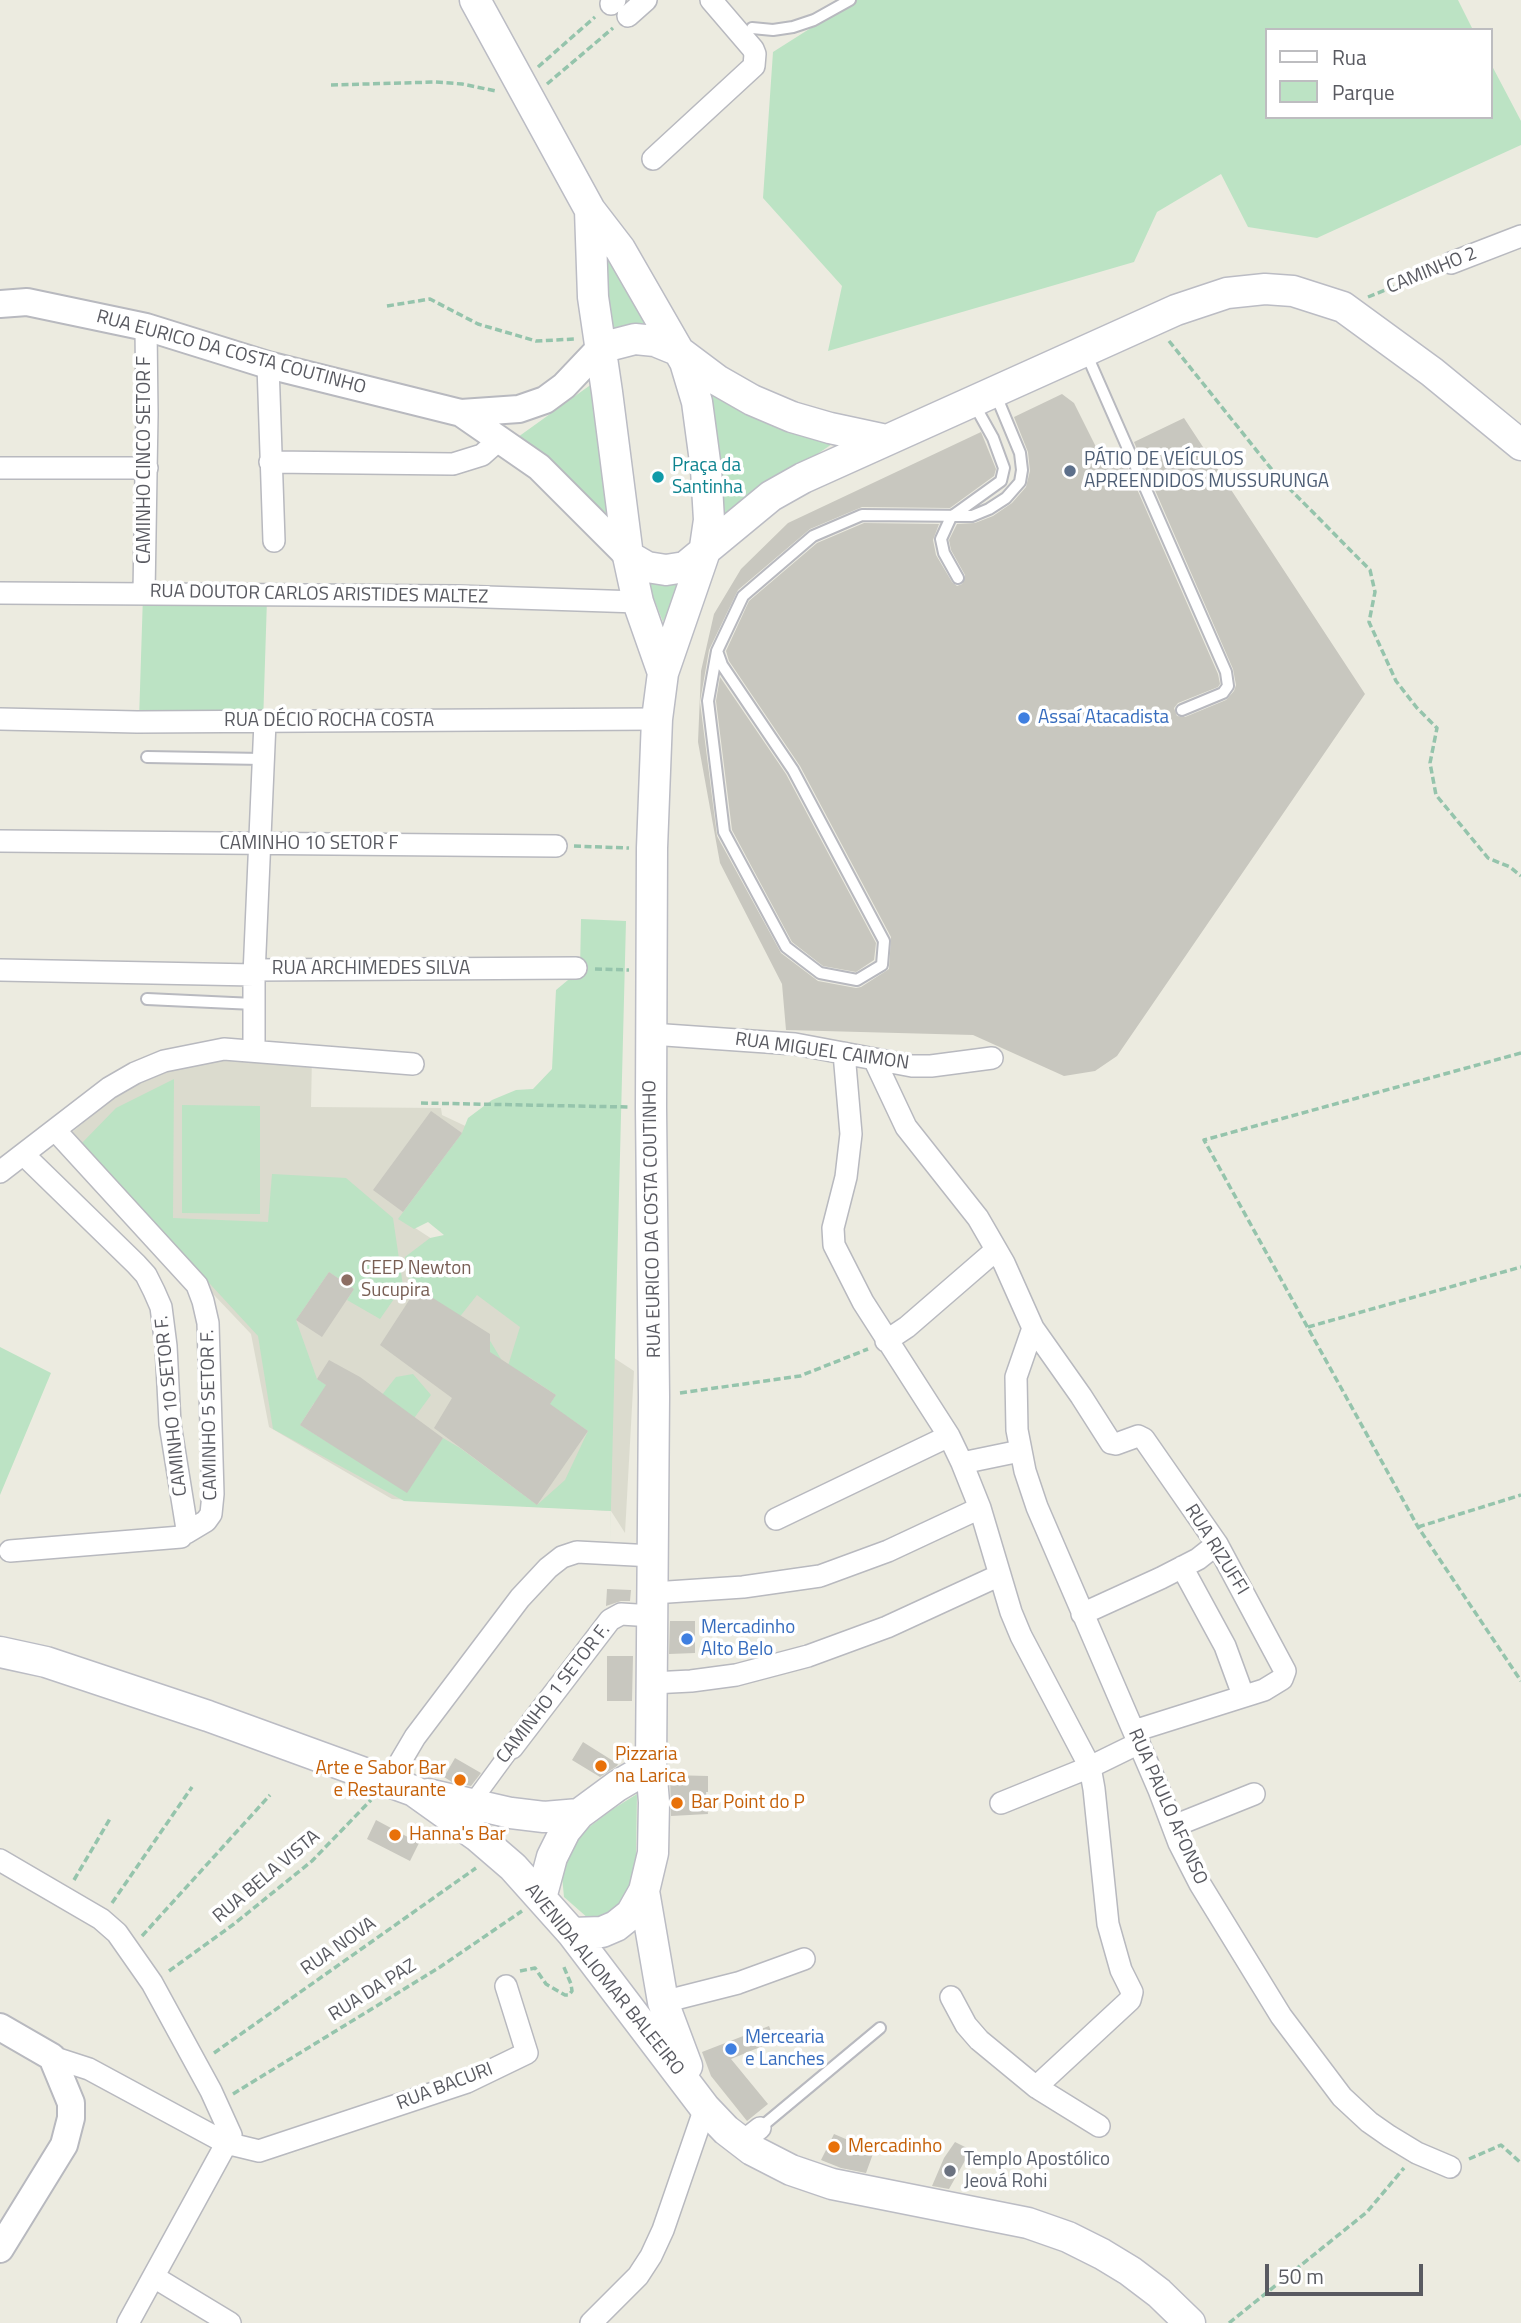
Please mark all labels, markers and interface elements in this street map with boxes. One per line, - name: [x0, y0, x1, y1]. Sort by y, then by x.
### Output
- legend: [1266, 28, 1493, 119]
- text: Rua: [1332, 41, 1367, 73]
- text: Parque: [1332, 76, 1395, 108]
- street label: CAMINHO 2: [1384, 243, 1480, 299]
- street label: RUA EURICO DA COSTA COUTINHO: [94, 306, 368, 400]
- street label: CAMINHO CINCO SETOR F: [134, 356, 156, 564]
- place label: PÁTIO DE VEÍCULOS APREENDIDOS MUSSURUNGA: [1084, 449, 1329, 493]
- place label: Praça da Santinha: [672, 455, 743, 499]
- marker: PÁTIO DE VEÍCULOS APREENDIDOS MUSSURUNGA: [1062, 463, 1078, 479]
- marker: Praça da Santinha: [650, 469, 666, 485]
- street label: RUA DOUTOR CARLOS ARISTIDES MALTEZ: [150, 581, 488, 609]
- place label: Assaí Atacadista: [1038, 707, 1169, 729]
- street label: RUA DÉCIO ROCHA COSTA: [224, 710, 434, 732]
- marker: Assaí Atacadista: [1016, 710, 1032, 726]
- street label: CAMINHO 10 SETOR F: [220, 833, 398, 855]
- street label: RUA ARCHIMEDES SILVA: [272, 958, 470, 980]
- street label: RUA MIGUEL CAIMON: [734, 1029, 910, 1075]
- street label: RUA EURICO DA COSTA COUTINHO: [639, 1080, 667, 1358]
- place label: CEEP Newton Sucupira: [361, 1258, 471, 1302]
- marker: CEEP Newton Sucupira: [339, 1272, 355, 1288]
- street label: CAMINHO 10 SETOR F.: [151, 1314, 193, 1498]
- street label: CAMINHO 5 SETOR F.: [197, 1329, 223, 1501]
- street label: RUA RIZUFFI: [1179, 1500, 1253, 1600]
- place label: Mercadinho Alto Belo: [701, 1617, 795, 1661]
- street label: CAMINHO 1 SETOR F.: [492, 1620, 616, 1768]
- marker: Mercadinho Alto Belo: [679, 1631, 695, 1647]
- street label: RUA PAULO AFONSO: [1122, 1726, 1212, 1888]
- place label: Pizzaria na Larica: [615, 1744, 686, 1788]
- place label: Arte e Sabor Bar e Restaurante: [315, 1758, 446, 1802]
- marker: Pizzaria na Larica: [593, 1758, 609, 1774]
- marker: Arte e Sabor Bar e Restaurante: [452, 1772, 468, 1788]
- place label: Bar Point do P: [691, 1792, 805, 1814]
- marker: Bar Point do P: [669, 1795, 685, 1811]
- place label: Hanna's Bar: [409, 1824, 506, 1846]
- street label: RUA BELA VISTA: [209, 1826, 325, 1928]
- marker: Hanna's Bar: [387, 1827, 403, 1843]
- street label: AVENIDA ALIOMAR BALEEIRO: [520, 1880, 688, 2080]
- street label: RUA NOVA: [297, 1913, 381, 1981]
- street label: RUA DA PAZ: [325, 1955, 421, 2027]
- place label: Mercearia e Lanches: [745, 2027, 825, 2071]
- marker: Mercearia e Lanches: [723, 2041, 739, 2057]
- street label: RUA BACURI: [394, 2058, 496, 2116]
- place label: Mercadinho: [848, 2136, 942, 2158]
- marker: Mercadinho: [826, 2139, 842, 2155]
- place label: Templo Apostólico Jeová Rohi: [964, 2149, 1110, 2193]
- marker: Templo Apostólico Jeová Rohi: [942, 2163, 958, 2179]
- scale bar: [1269, 2250, 1426, 2294]
- text: 50 m: [1278, 2260, 1324, 2292]

